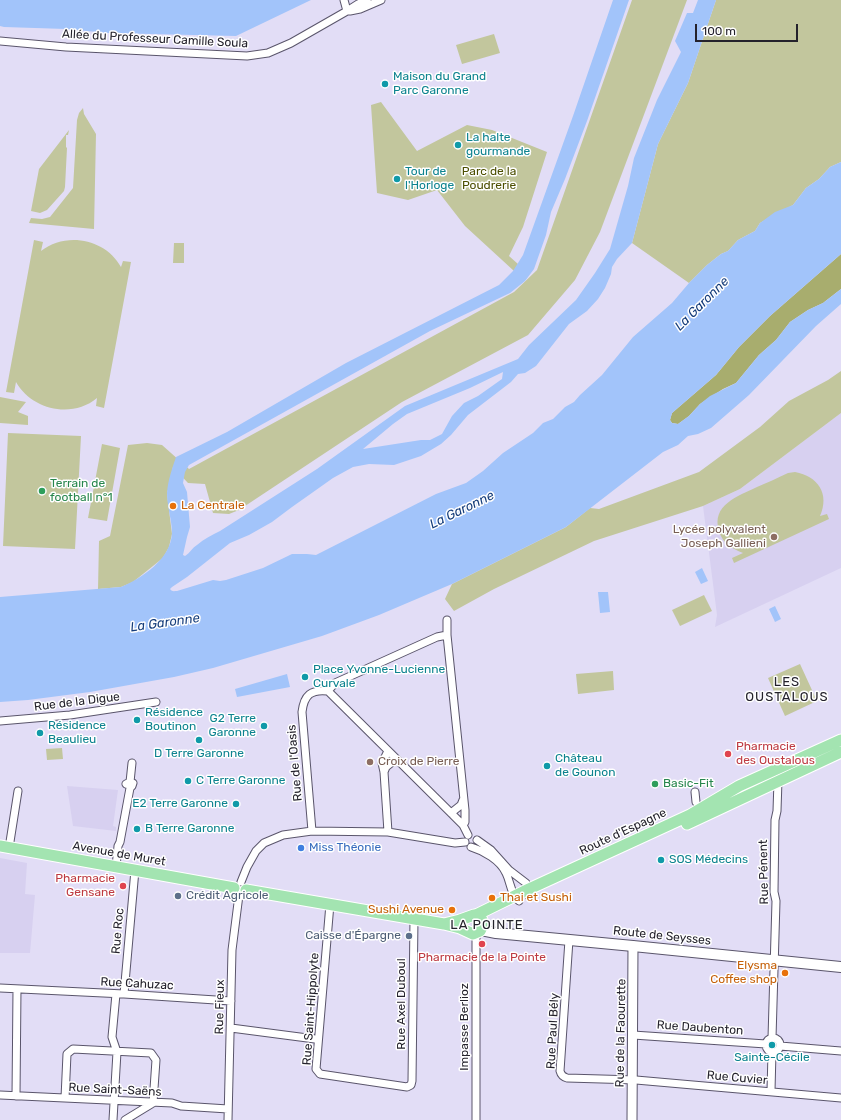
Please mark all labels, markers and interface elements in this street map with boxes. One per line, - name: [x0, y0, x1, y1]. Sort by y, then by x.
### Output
- scale bar: [697, 16, 800, 42]
- text: 100 m: [702, 24, 736, 38]
- street label: Allée du Professeur Camille Soula: [62, 27, 248, 51]
- place label: Maison du Grand Parc Garonne: [393, 70, 486, 98]
- marker: Maison du Grand Parc Garonne: [380, 79, 390, 89]
- place label: La halte gourmande: [466, 131, 530, 159]
- marker: La halte gourmande: [453, 140, 463, 150]
- place label: Tour de l'Horloge: [405, 165, 454, 193]
- park label: Parc de la Poudrerie: [462, 165, 516, 193]
- marker: Tour de l'Horloge: [392, 174, 402, 184]
- water label: La Garonne: [672, 274, 732, 334]
- place label: Terrain de football n°1: [50, 477, 113, 505]
- marker: Terrain de football n°1: [37, 486, 47, 496]
- water label: La Garonne: [427, 488, 497, 532]
- place label: La Centrale: [181, 499, 245, 513]
- marker: La Centrale: [168, 501, 178, 511]
- place label: Lycée polyvalent Joseph Gallieni: [673, 523, 766, 551]
- marker: Lycée polyvalent Joseph Gallieni: [769, 532, 779, 542]
- water label: La Garonne: [129, 610, 201, 636]
- place label: Place Yvonne-Lucienne Curvale: [313, 663, 445, 691]
- marker: Place Yvonne-Lucienne Curvale: [300, 672, 310, 682]
- district label: LES OUSTALOUS: [745, 674, 829, 705]
- street label: Rue de la Digue: [33, 690, 121, 714]
- place label: Résidence Boutinon: [145, 706, 203, 734]
- place label: G2 Terre Garonne: [209, 712, 256, 740]
- marker: Résidence Boutinon: [132, 715, 142, 725]
- place label: Résidence Beaulieu: [48, 719, 106, 747]
- marker: G2 Terre Garonne: [259, 721, 269, 731]
- street label: Rue de l'Oasis: [284, 724, 306, 802]
- marker: Résidence Beaulieu: [35, 728, 45, 738]
- marker: D Terre Garonne: [194, 735, 204, 745]
- place label: Pharmacie des Oustalous: [736, 740, 815, 768]
- place label: D Terre Garonne: [154, 747, 244, 761]
- marker: Pharmacie des Oustalous: [723, 749, 733, 759]
- place label: Château de Gounon: [555, 752, 616, 780]
- place label: Croix de Pierre: [378, 755, 459, 769]
- marker: Croix de Pierre: [365, 757, 375, 767]
- marker: Château de Gounon: [542, 761, 552, 771]
- place label: C Terre Garonne: [196, 774, 286, 788]
- marker: C Terre Garonne: [183, 776, 193, 786]
- place label: Basic-Fit: [663, 777, 714, 791]
- marker: Basic-Fit: [650, 779, 660, 789]
- place label: E2 Terre Garonne: [132, 797, 228, 811]
- marker: E2 Terre Garonne: [231, 799, 241, 809]
- street label: Route d'Espagne: [577, 806, 669, 858]
- place label: B Terre Garonne: [145, 822, 235, 836]
- marker: B Terre Garonne: [132, 824, 142, 834]
- street label: Avenue de Muret: [71, 839, 167, 869]
- street label: Rue Pénent: [756, 839, 772, 905]
- place label: Miss Théonie: [309, 841, 381, 855]
- marker: Miss Théonie: [296, 843, 306, 853]
- place label: SOS Médecins: [669, 853, 748, 867]
- marker: SOS Médecins: [656, 855, 666, 865]
- place label: Pharmacie Gensane: [55, 872, 115, 900]
- marker: Pharmacie Gensane: [118, 881, 128, 891]
- place label: Crédit Agricole: [186, 889, 269, 903]
- marker: Crédit Agricole: [173, 891, 183, 901]
- place label: Thai et Sushi: [500, 891, 572, 905]
- marker: Thai et Sushi: [487, 893, 497, 903]
- place label: Sushi Avenue: [368, 903, 444, 917]
- marker: Sushi Avenue: [447, 905, 457, 915]
- street label: Rue Roc: [109, 907, 127, 955]
- district label: LA POINTE: [450, 917, 524, 933]
- street label: Route de Seysses: [612, 924, 712, 948]
- place label: Caisse d'Épargne: [305, 929, 401, 943]
- marker: Caisse d'Épargne: [404, 931, 414, 941]
- marker: Pharmacie de la Pointe: [477, 939, 487, 949]
- place label: Pharmacie de la Pointe: [418, 951, 546, 965]
- street label: Rue Saint-Hippolyte: [300, 952, 322, 1066]
- street label: Rue Axel Duboul: [395, 958, 409, 1050]
- place label: Elysma Coffee shop: [710, 959, 777, 987]
- marker: Elysma Coffee shop: [780, 968, 790, 978]
- street label: Rue Cahuzac: [100, 975, 174, 993]
- street label: Rue Fieux: [212, 979, 228, 1035]
- street label: Rue de la Faourette: [613, 979, 629, 1087]
- street label: Impasse Berlioz: [458, 983, 472, 1071]
- street label: Rue Paul Bély: [544, 993, 562, 1069]
- street label: Rue Daubenton: [656, 1018, 744, 1038]
- marker: Sainte-Cécile: [767, 1040, 777, 1050]
- place label: Sainte-Cécile: [734, 1051, 810, 1065]
- street label: Rue Cuvier: [706, 1068, 768, 1088]
- street label: Rue Saint-Saëns: [68, 1080, 162, 1100]

